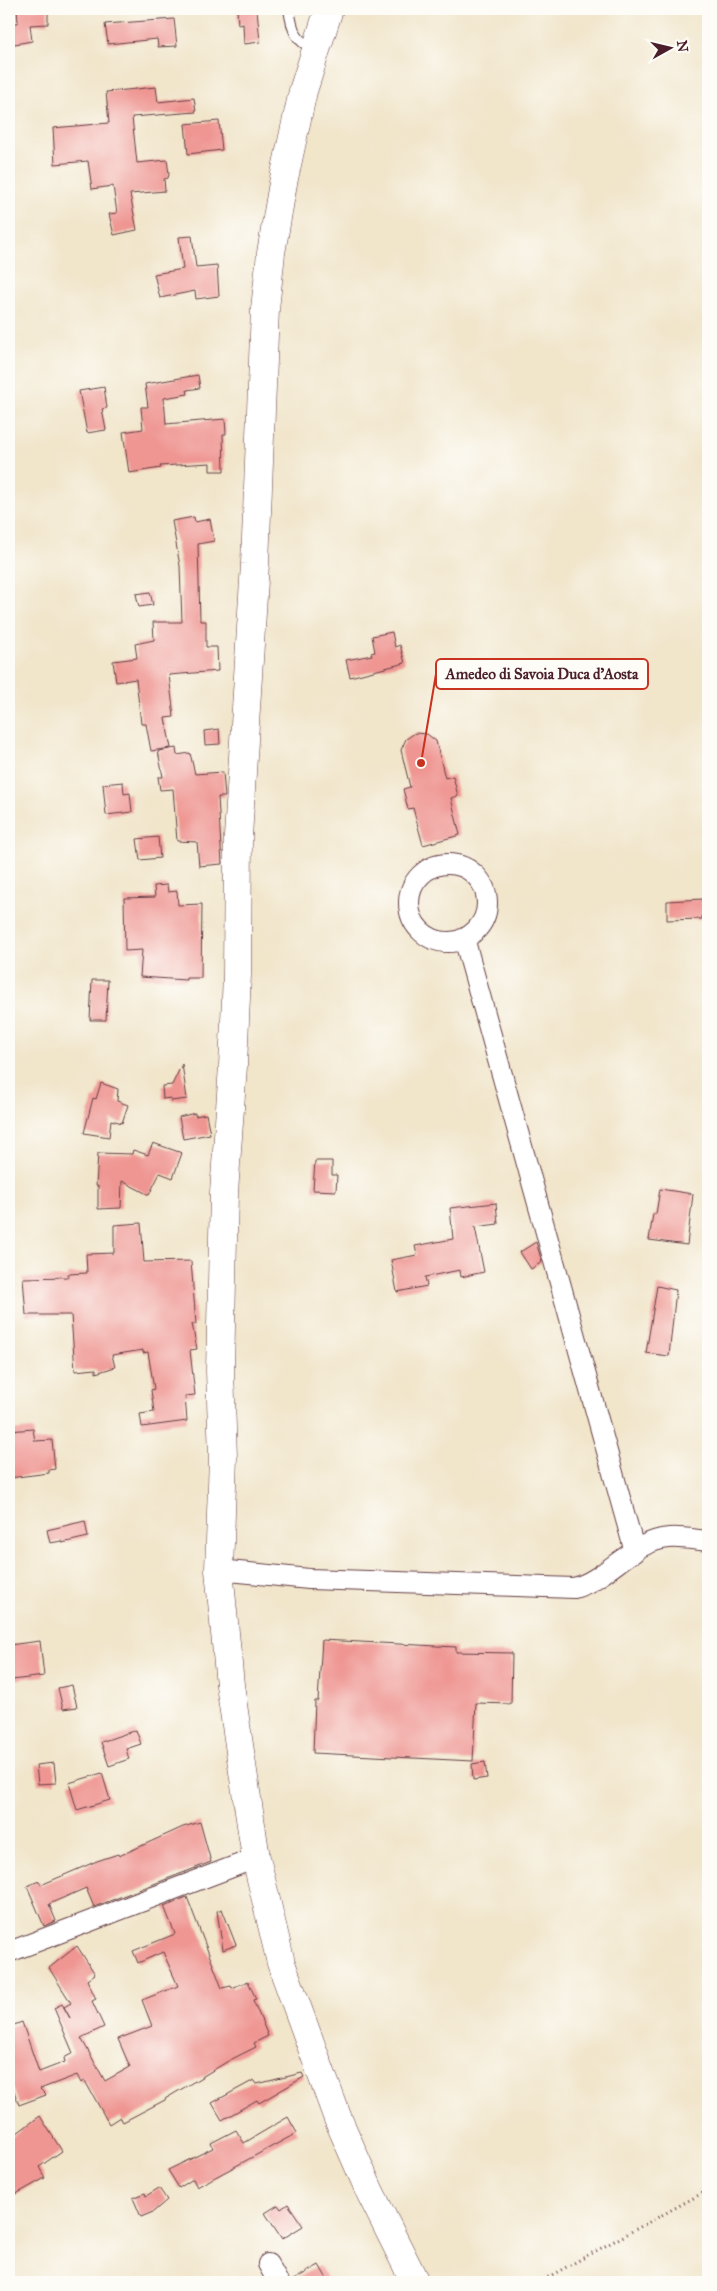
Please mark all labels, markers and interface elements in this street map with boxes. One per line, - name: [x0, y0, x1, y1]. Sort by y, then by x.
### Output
- north arrow: [644, 22, 694, 72]
- text: N: [673, 39, 692, 53]
- callout: Amedeo di Savoia Duca d’Aosta: [436, 659, 648, 689]
- text: Amedeo di Savoia Duca d’Aosta: [445, 665, 639, 683]

